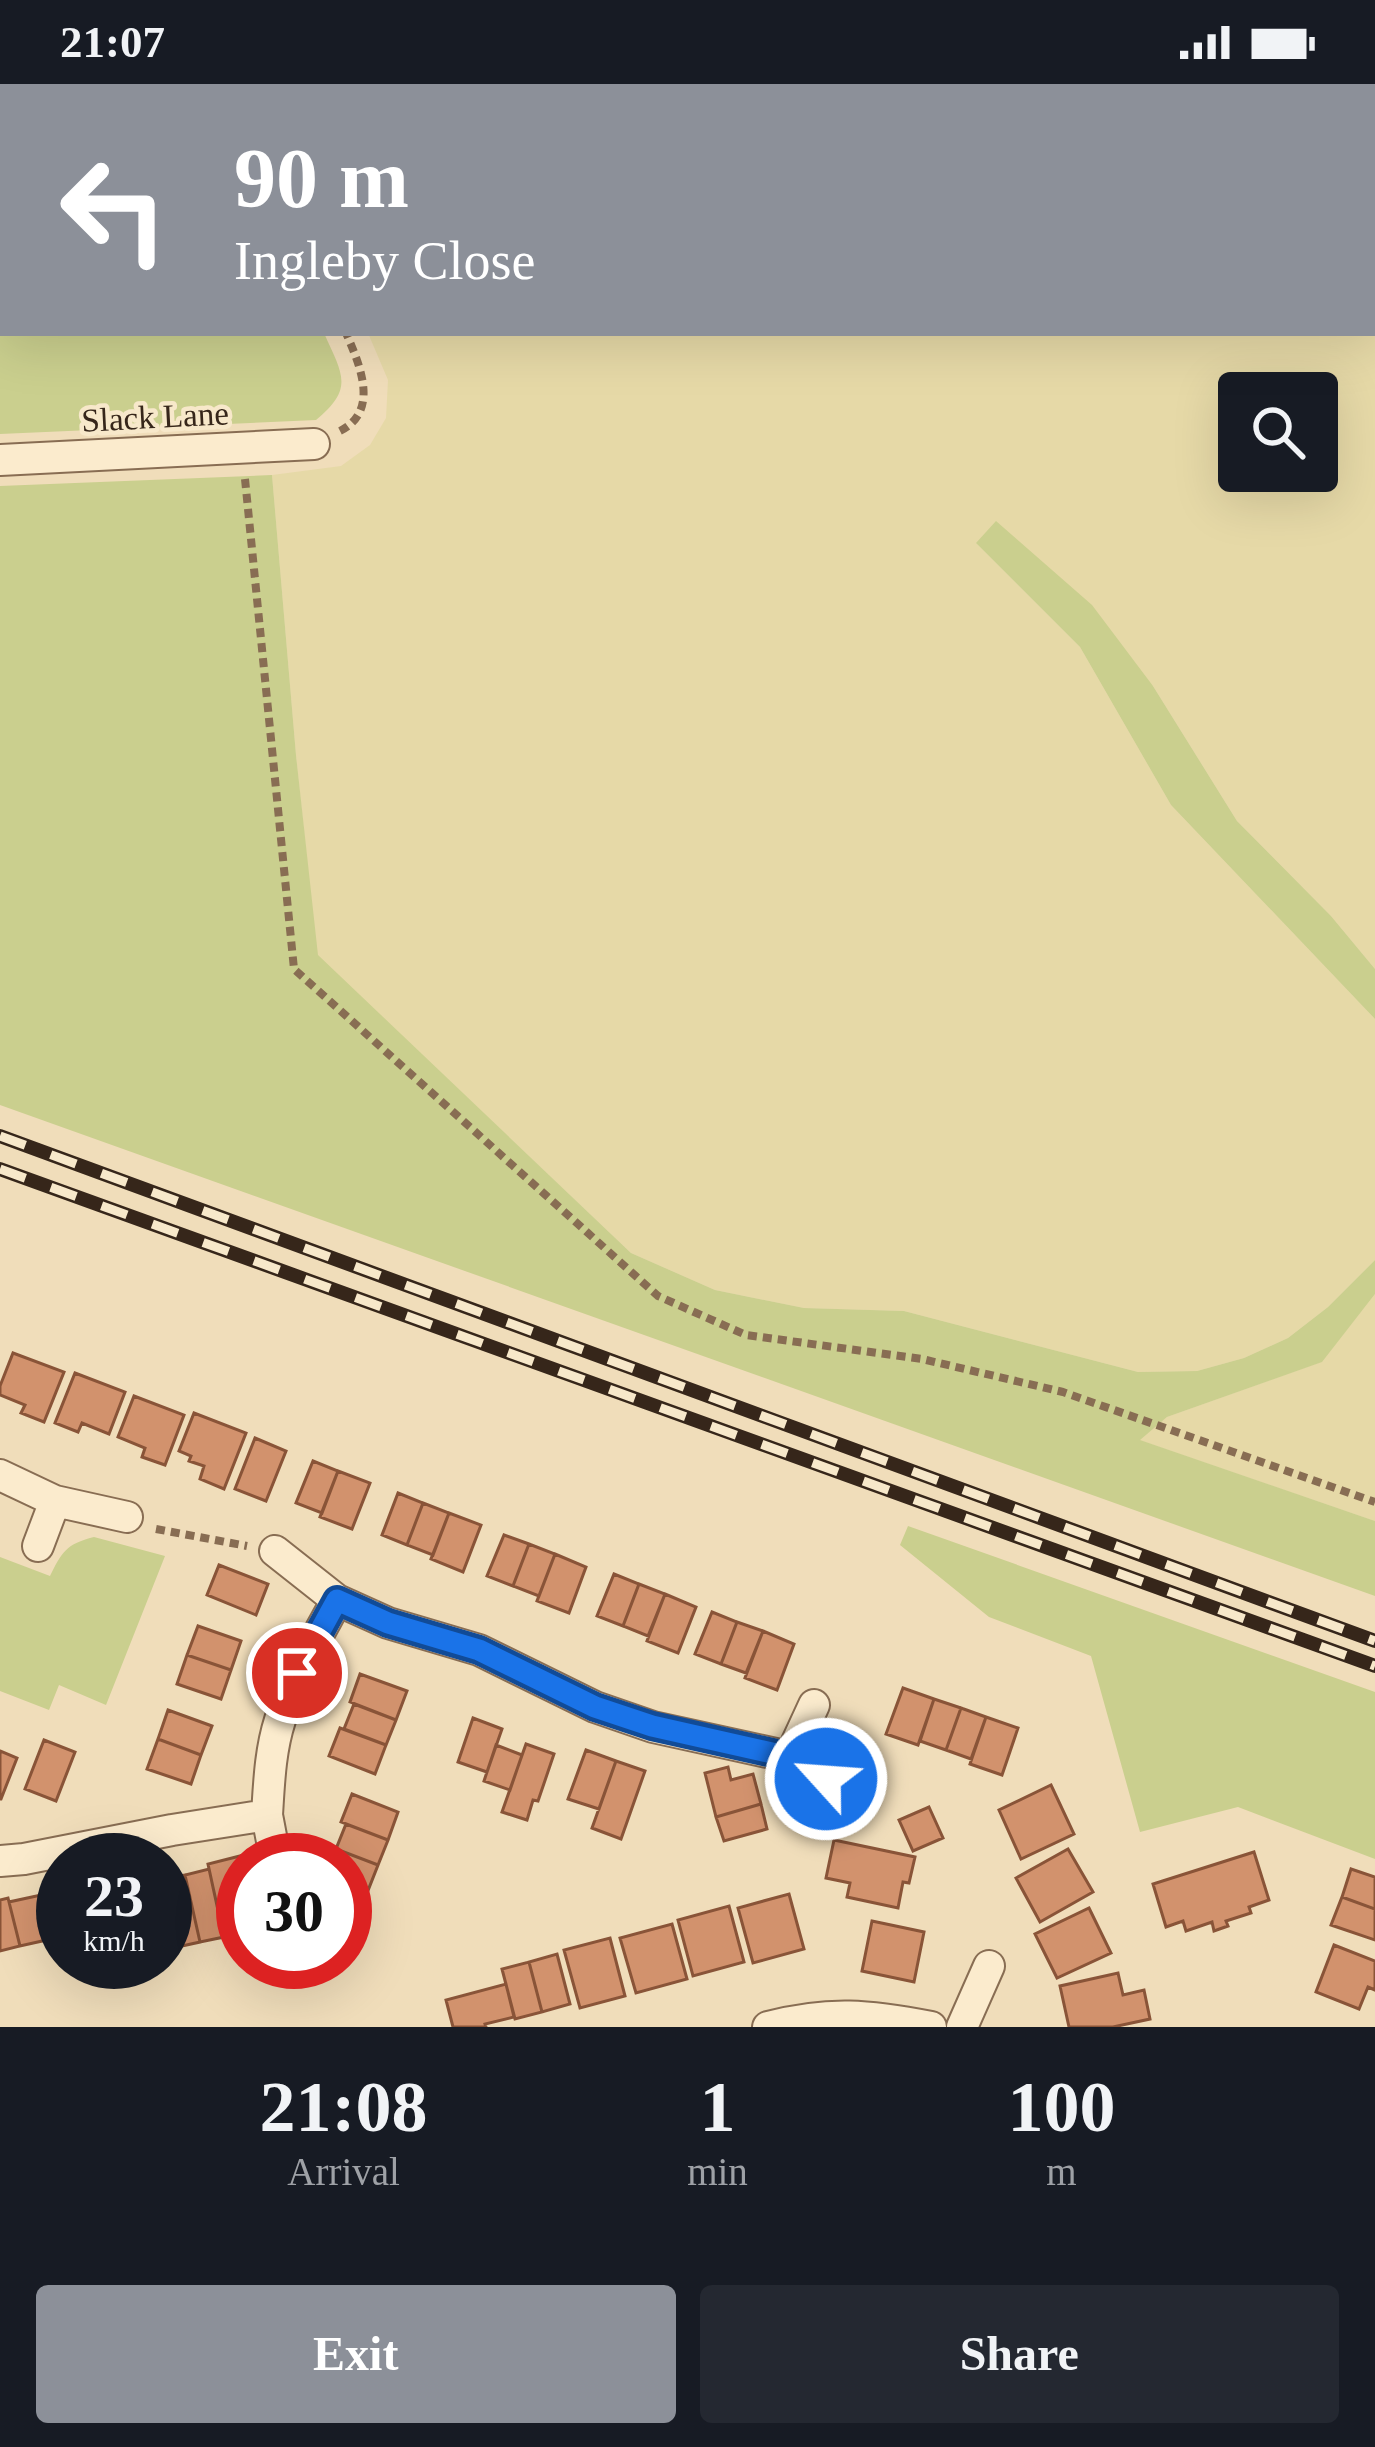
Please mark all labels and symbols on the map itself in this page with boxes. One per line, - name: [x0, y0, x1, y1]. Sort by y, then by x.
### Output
- street label: Slack Lane: [80, 395, 230, 439]
- pin: [246, 1622, 348, 1724]
- position arrow: [763, 1716, 889, 1842]
- speed limit sign: 30: [216, 1833, 372, 1989]

